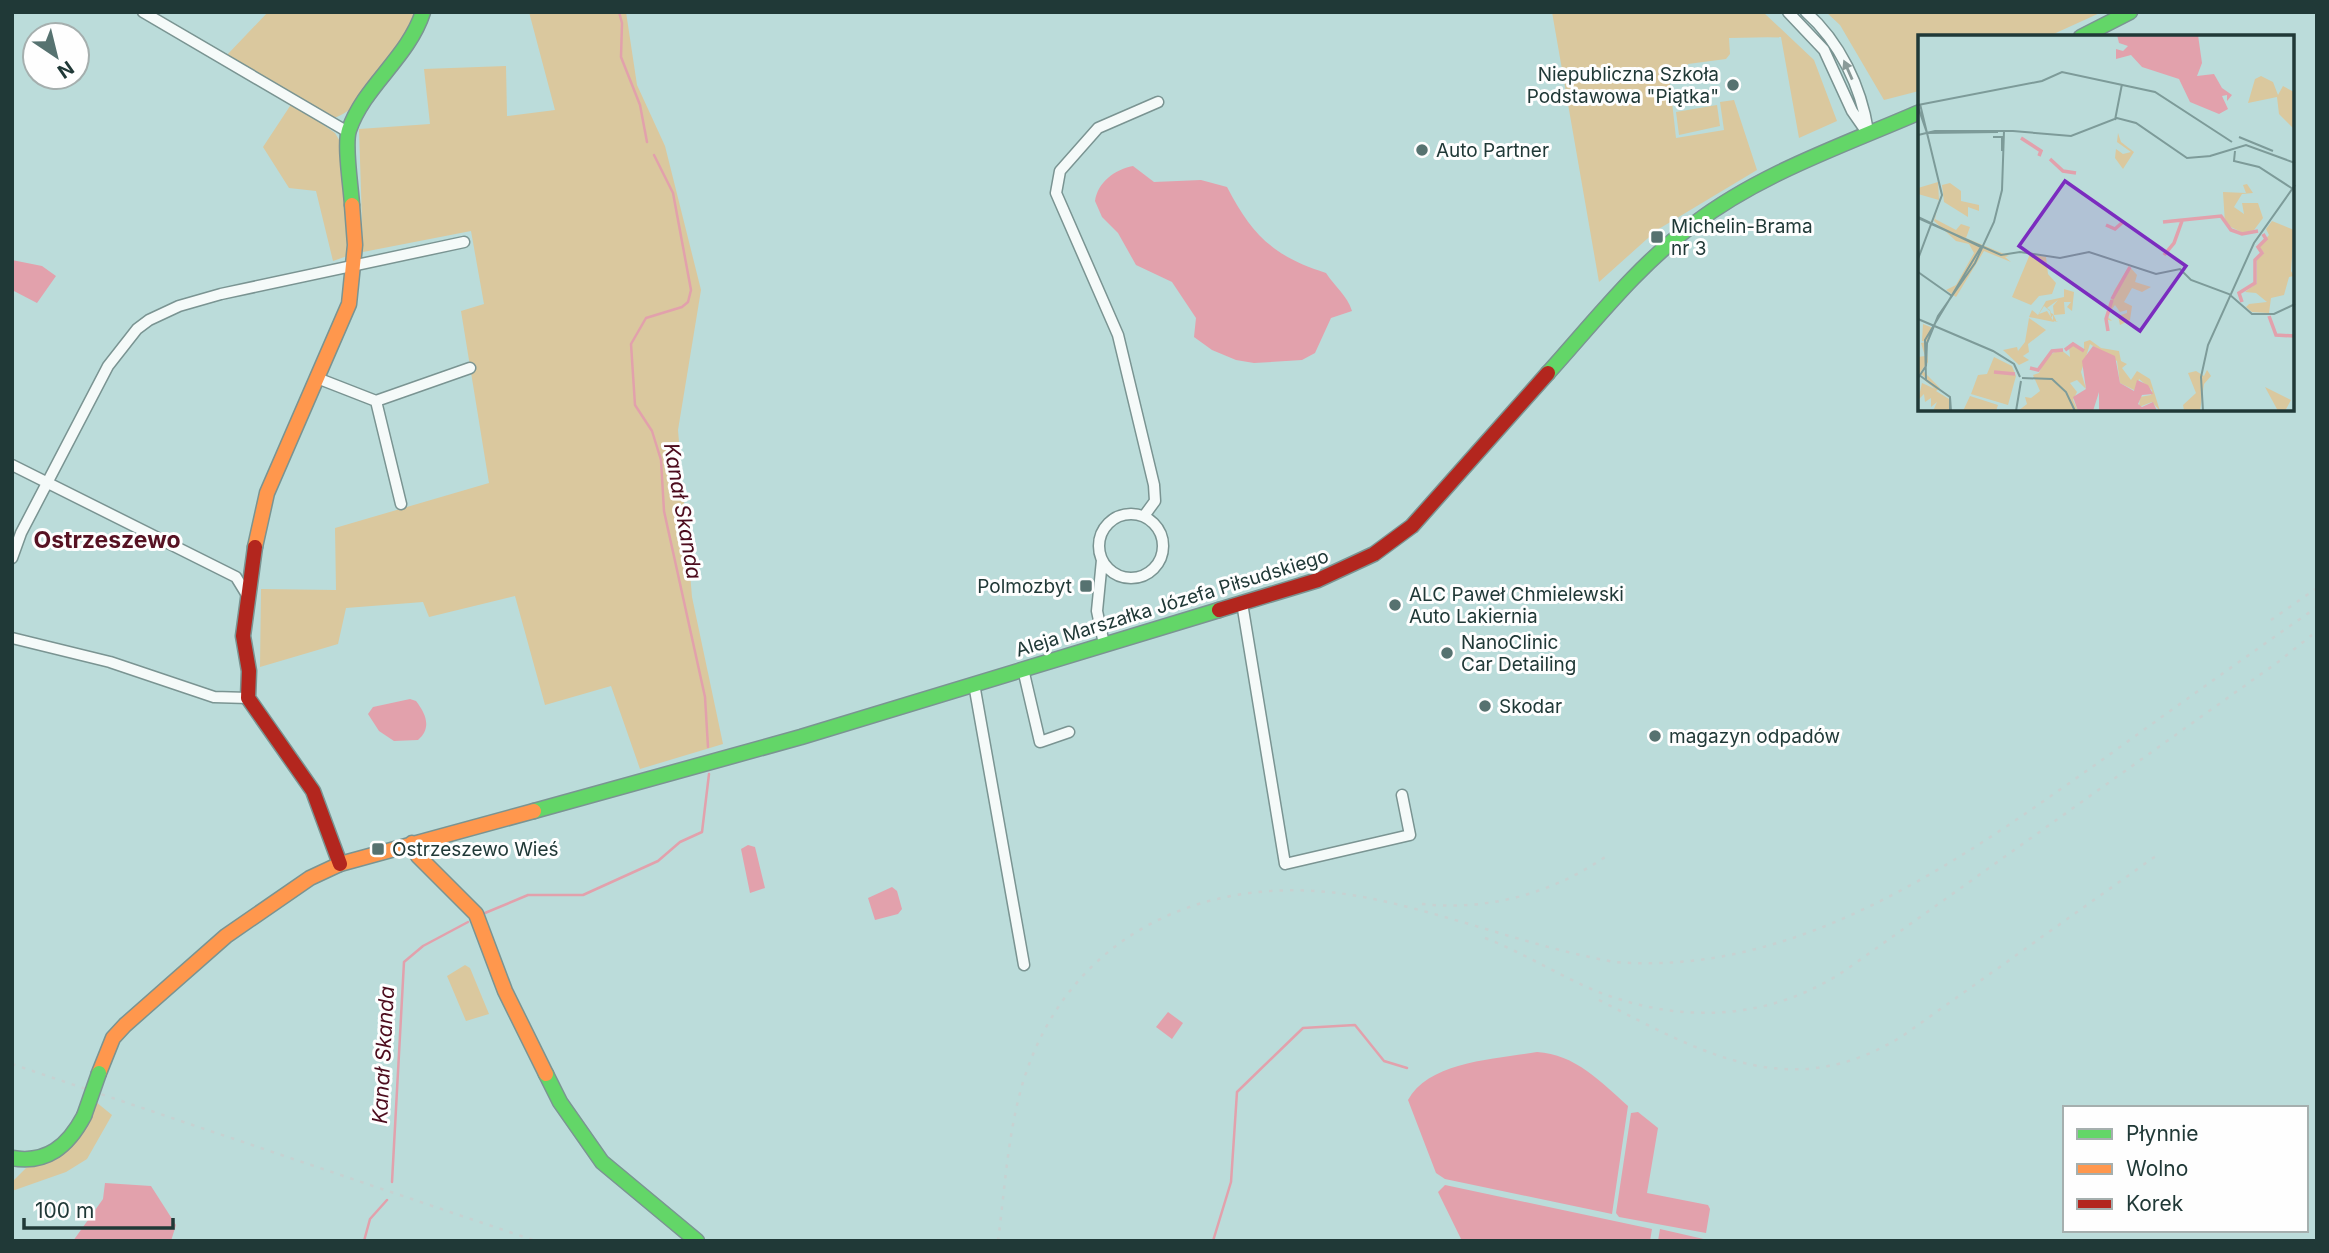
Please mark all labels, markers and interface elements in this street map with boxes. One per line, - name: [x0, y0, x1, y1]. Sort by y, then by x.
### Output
- north arrow: [21, 21, 91, 91]
- inset map: [1918, 35, 2294, 411]
- text: N: [53, 56, 78, 83]
- one-way arrow: [1842, 59, 1853, 80]
- place label: Niepubliczna Szkoła Podstawowa "Piątka": [1527, 63, 1719, 108]
- marker: Niepubliczna Szkoła Podstawowa "Piątka": [1725, 77, 1741, 93]
- place label: Auto Partner: [1436, 139, 1549, 162]
- marker: Auto Partner: [1414, 142, 1430, 158]
- place label: Michelin-Brama nr 3: [1671, 215, 1813, 260]
- marker: Michelin-Brama nr 3: [1649, 229, 1665, 245]
- water label: Kanał Skanda: [659, 441, 707, 581]
- district label: Ostrzeszewo: [33, 526, 181, 554]
- street label: Aleja Marszałka Józefa Piłsudskiego: [1013, 544, 1331, 662]
- place label: Polmozbyt: [977, 575, 1072, 598]
- marker: Polmozbyt: [1078, 578, 1094, 594]
- place label: ALC Paweł Chmielewski Auto Lakiernia: [1409, 583, 1624, 628]
- marker: ALC Paweł Chmielewski Auto Lakiernia: [1387, 597, 1403, 613]
- place label: NanoClinic Car Detailing: [1461, 631, 1577, 676]
- marker: NanoClinic Car Detailing: [1439, 645, 1455, 661]
- place label: Skodar: [1499, 695, 1562, 718]
- marker: Skodar: [1477, 698, 1493, 714]
- place label: magazyn odpadów: [1669, 725, 1840, 748]
- marker: magazyn odpadów: [1647, 728, 1663, 744]
- place label: Ostrzeszewo Wieś: [392, 838, 559, 861]
- marker: Ostrzeszewo Wieś: [370, 841, 386, 857]
- water label: Kanał Skanda: [367, 985, 399, 1125]
- legend: [2063, 1106, 2308, 1232]
- text: Płynnie: [2126, 1121, 2199, 1146]
- text: Wolno: [2126, 1156, 2188, 1181]
- scale bar: [24, 1186, 173, 1230]
- text: Korek: [2126, 1191, 2184, 1216]
- text: 100 m: [35, 1198, 94, 1223]

